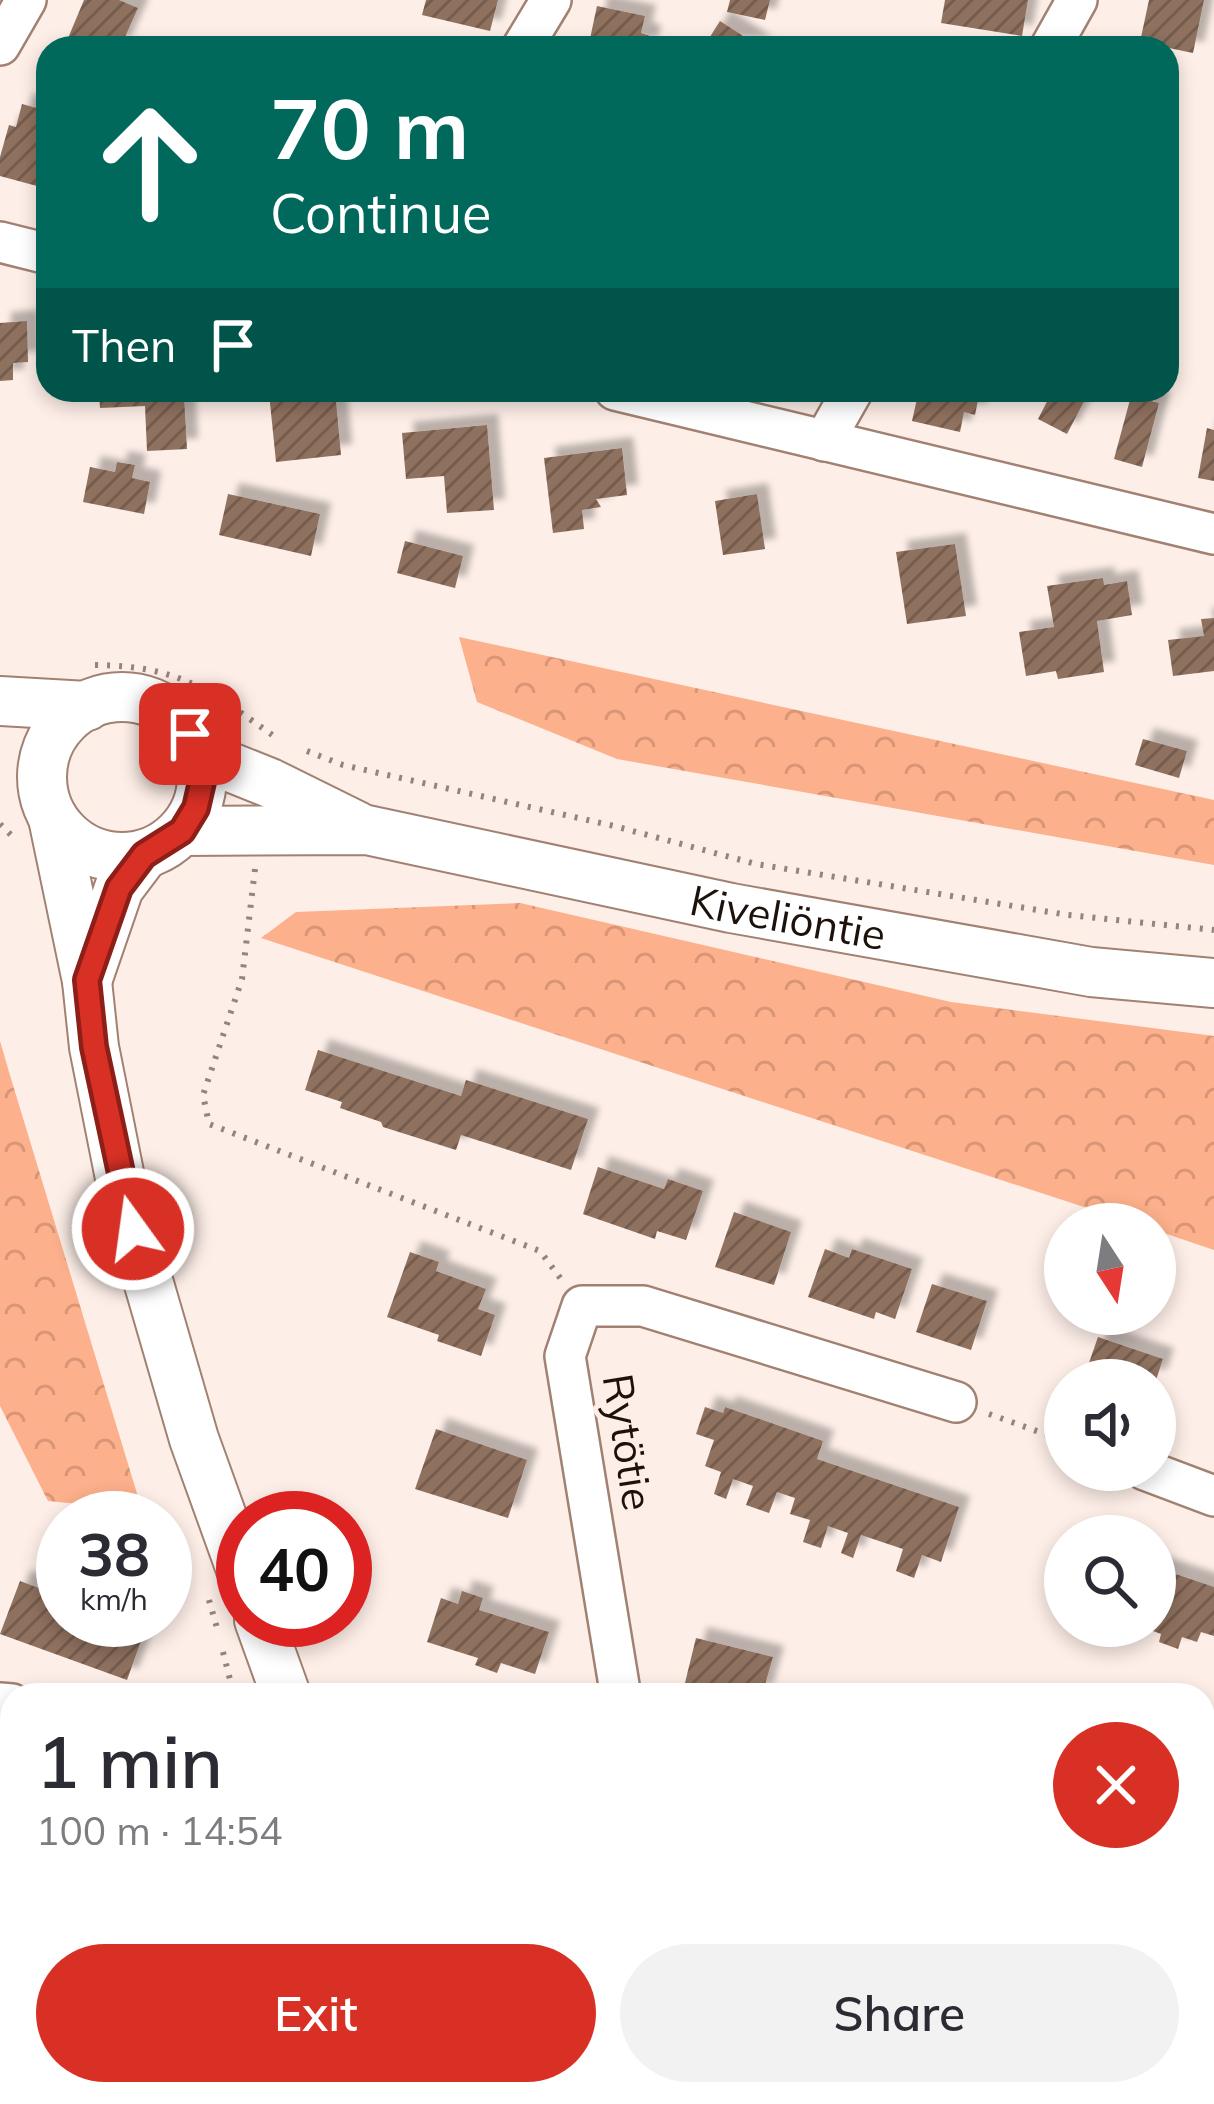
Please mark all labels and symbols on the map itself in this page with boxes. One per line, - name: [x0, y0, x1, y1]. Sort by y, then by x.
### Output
- pin: [139, 683, 241, 785]
- street label: Kiveliöntie: [685, 873, 890, 961]
- position arrow: [70, 1166, 196, 1292]
- north arrow: [1044, 1203, 1176, 1335]
- street label: Rytötie: [592, 1370, 665, 1514]
- speed limit sign: 40: [216, 1491, 372, 1647]

